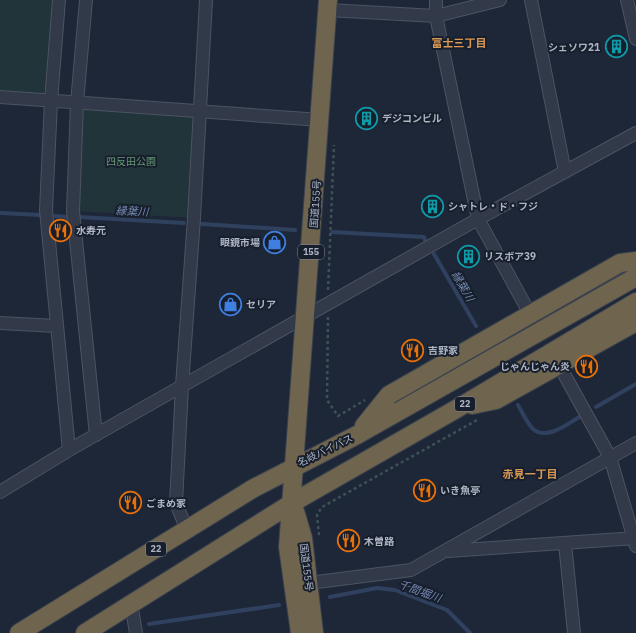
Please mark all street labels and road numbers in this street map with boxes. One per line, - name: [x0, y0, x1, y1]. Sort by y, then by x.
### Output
- street label: 国道155号: [307, 180, 324, 228]
- road number: 155: [298, 245, 324, 259]
- road number: 22: [455, 397, 475, 411]
- street label: 名岐バイパス: [295, 431, 355, 469]
- road number: 22: [146, 542, 166, 556]
- street label: 国道155号: [297, 542, 316, 592]

